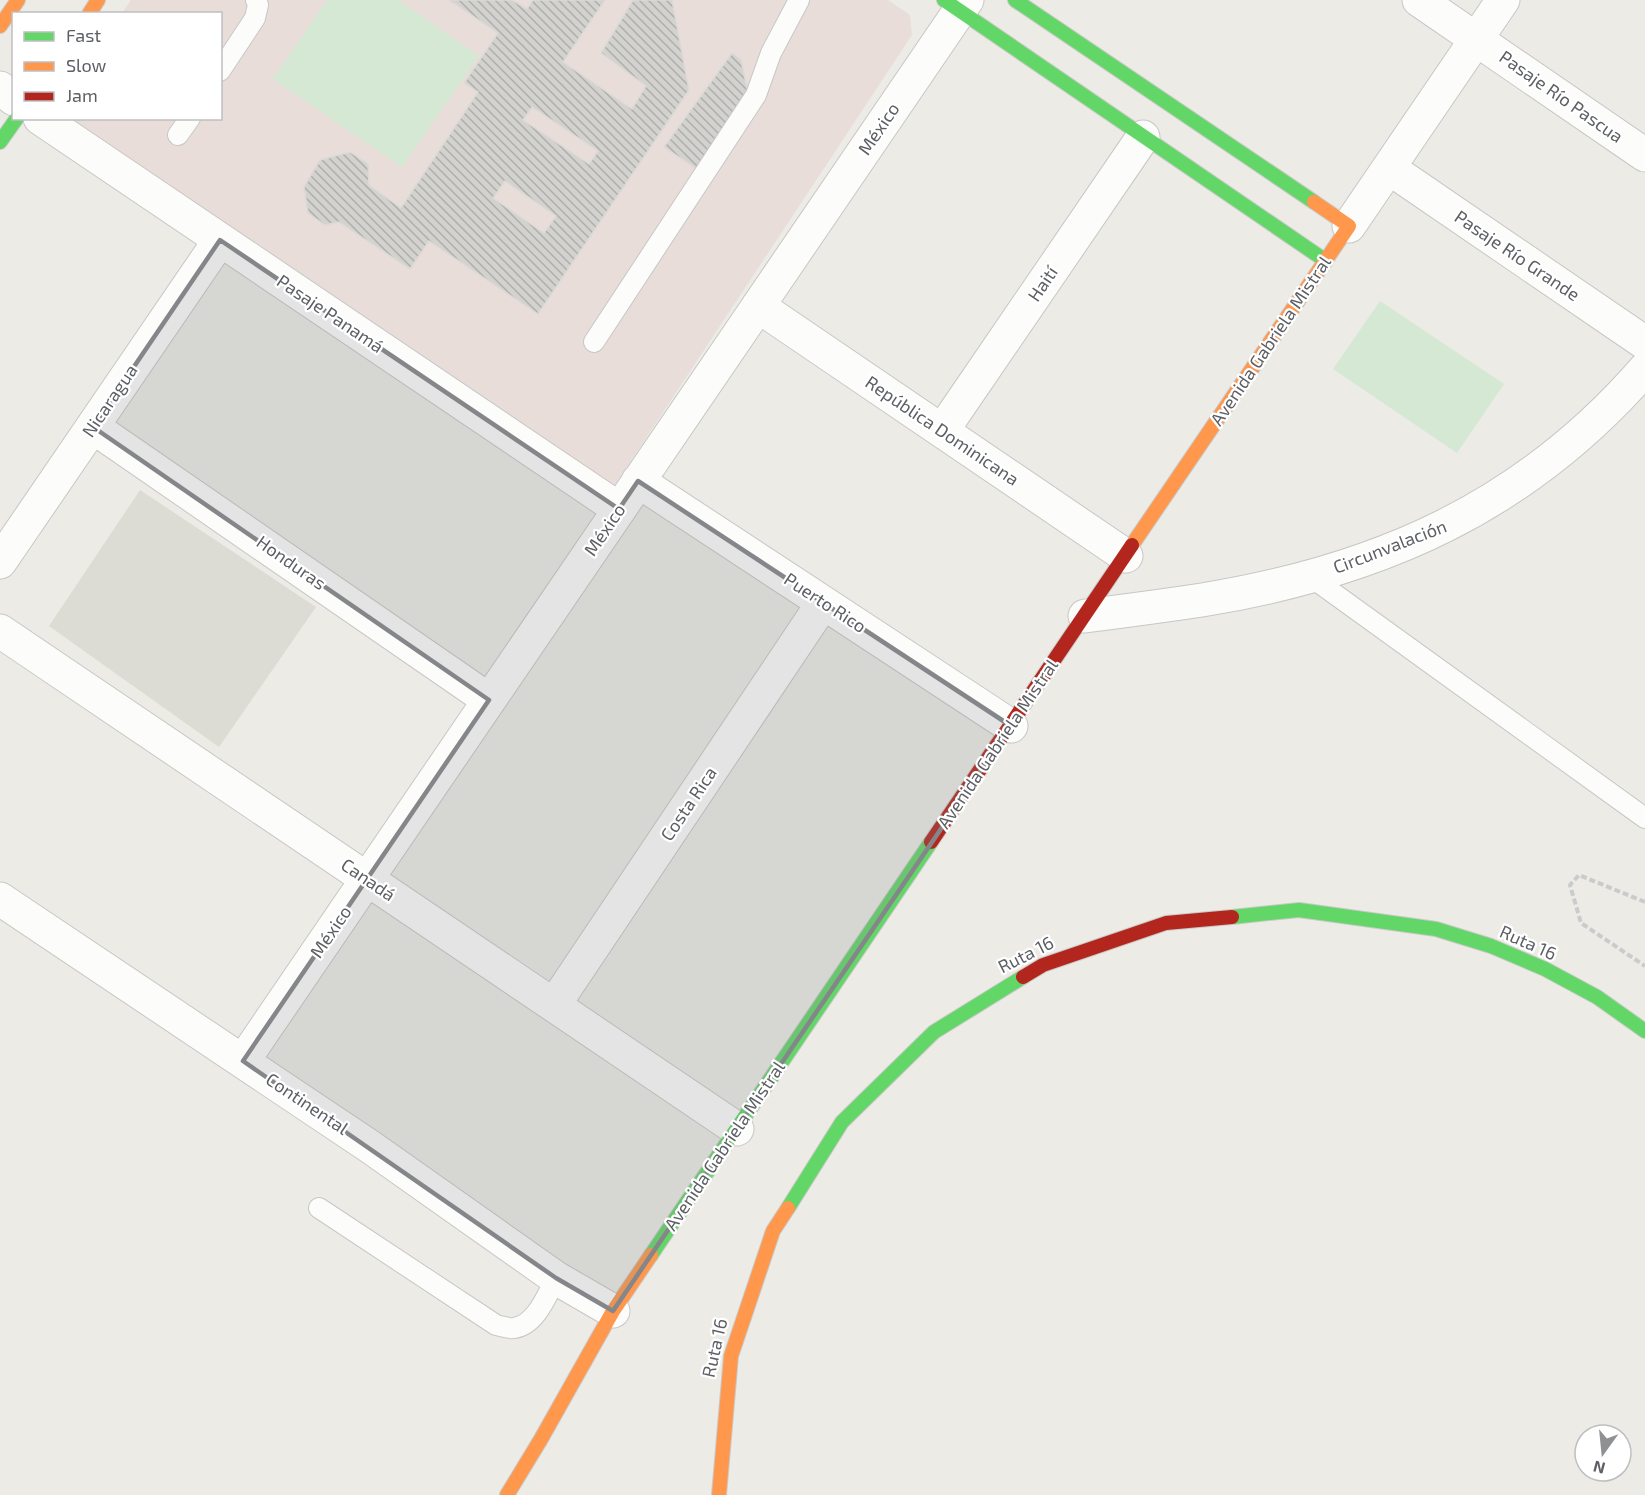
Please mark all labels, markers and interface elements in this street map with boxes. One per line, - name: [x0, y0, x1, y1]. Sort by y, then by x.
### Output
- legend: [12, 12, 222, 120]
- text: Fast: [66, 24, 101, 46]
- street label: Pasaje Río Pascua: [1495, 45, 1628, 147]
- text: Slow: [66, 54, 107, 76]
- text: Jam: [66, 84, 98, 106]
- street label: México: [853, 98, 904, 159]
- street label: Pasaje Río Grande: [1451, 205, 1584, 305]
- street label: Avenida Gabriela Mistral: [1205, 251, 1336, 429]
- street label: Haití: [1023, 261, 1062, 305]
- street label: Pasaje Panamá: [273, 269, 388, 357]
- street label: Nicaragua: [77, 360, 142, 441]
- street label: República Dominicana: [862, 371, 1024, 490]
- street label: México: [579, 499, 630, 560]
- street label: Circunvalación: [1330, 514, 1449, 578]
- street label: Honduras: [253, 530, 330, 594]
- street label: Puerto Rico: [780, 568, 871, 637]
- street label: Avenida Gabriela Mistral: [932, 654, 1063, 832]
- street label: Costa Rica: [655, 762, 721, 845]
- street label: Canadá: [337, 853, 400, 905]
- street label: México: [305, 901, 356, 962]
- street label: Ruta 16: [1497, 920, 1560, 964]
- street label: Ruta 16: [994, 931, 1057, 977]
- street label: Avenida Gabriela Mistral: [659, 1056, 790, 1234]
- street label: Continental: [262, 1068, 354, 1139]
- street label: Ruta 16: [697, 1316, 731, 1379]
- north arrow: [1573, 1423, 1633, 1483]
- text: N: [1591, 1457, 1607, 1479]

